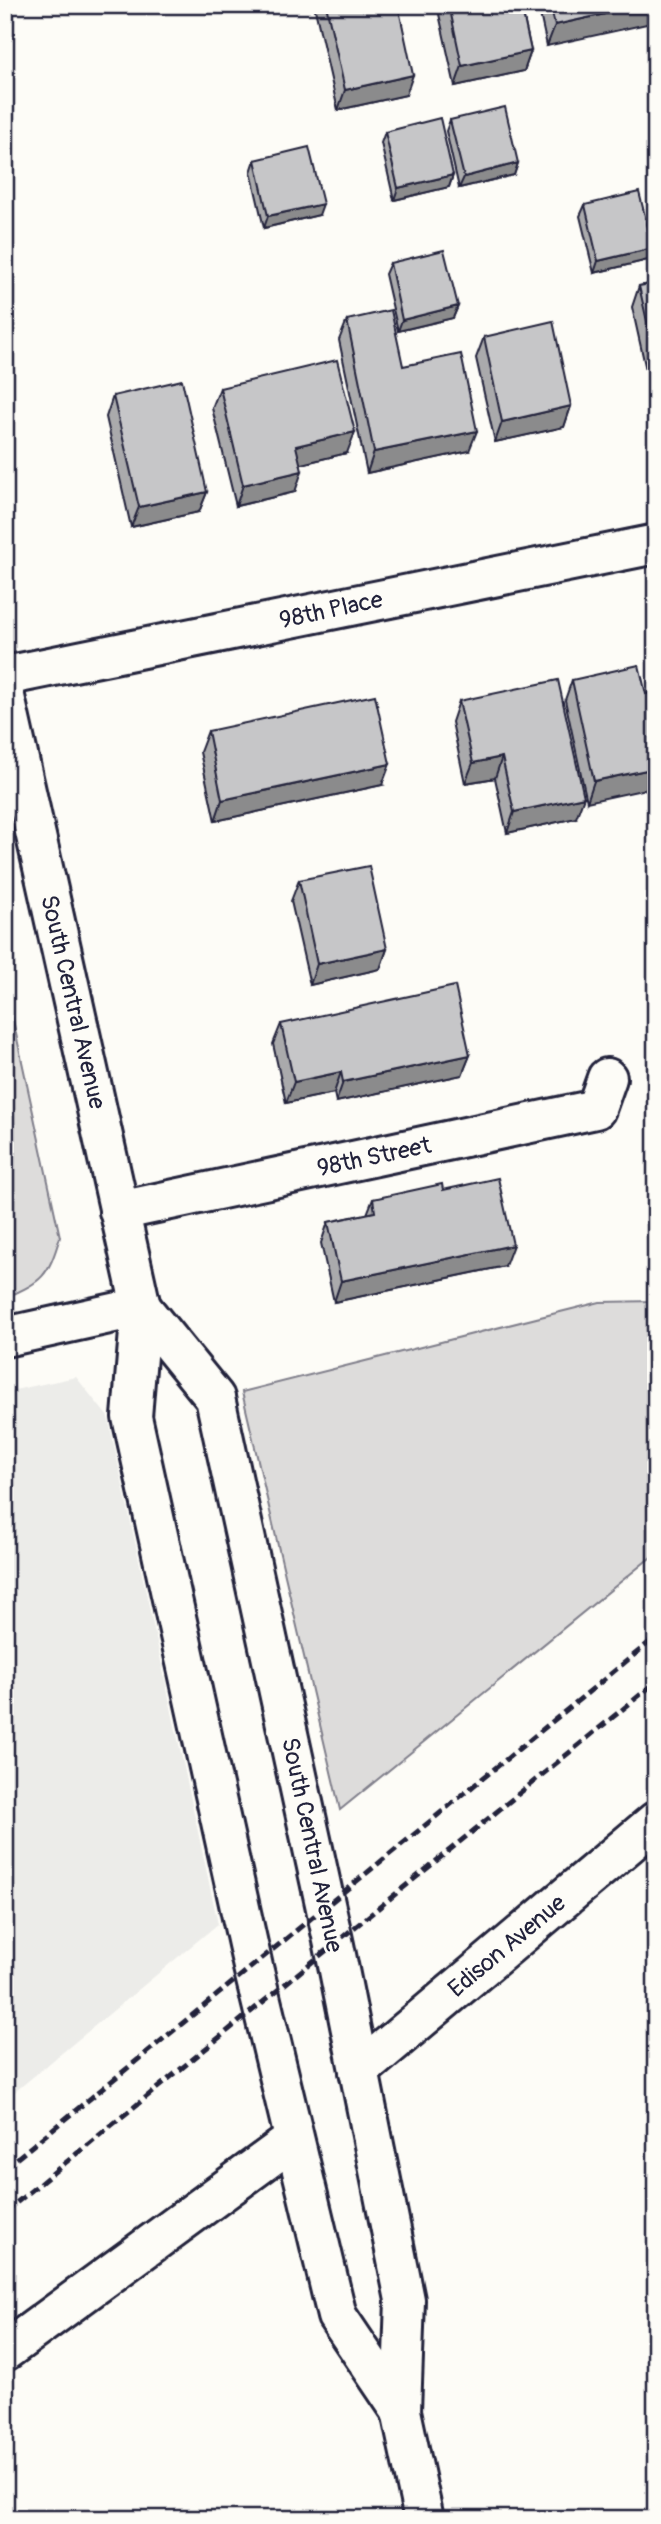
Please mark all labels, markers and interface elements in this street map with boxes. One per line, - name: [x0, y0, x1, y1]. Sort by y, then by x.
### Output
- street label: 98th Place: [277, 585, 385, 635]
- street label: South Central Avenue: [34, 892, 112, 1112]
- street label: 98th Street: [314, 1131, 434, 1183]
- street label: South Central Avenue: [275, 1735, 349, 1955]
- street label: Edison Avenue: [442, 1888, 572, 2004]

